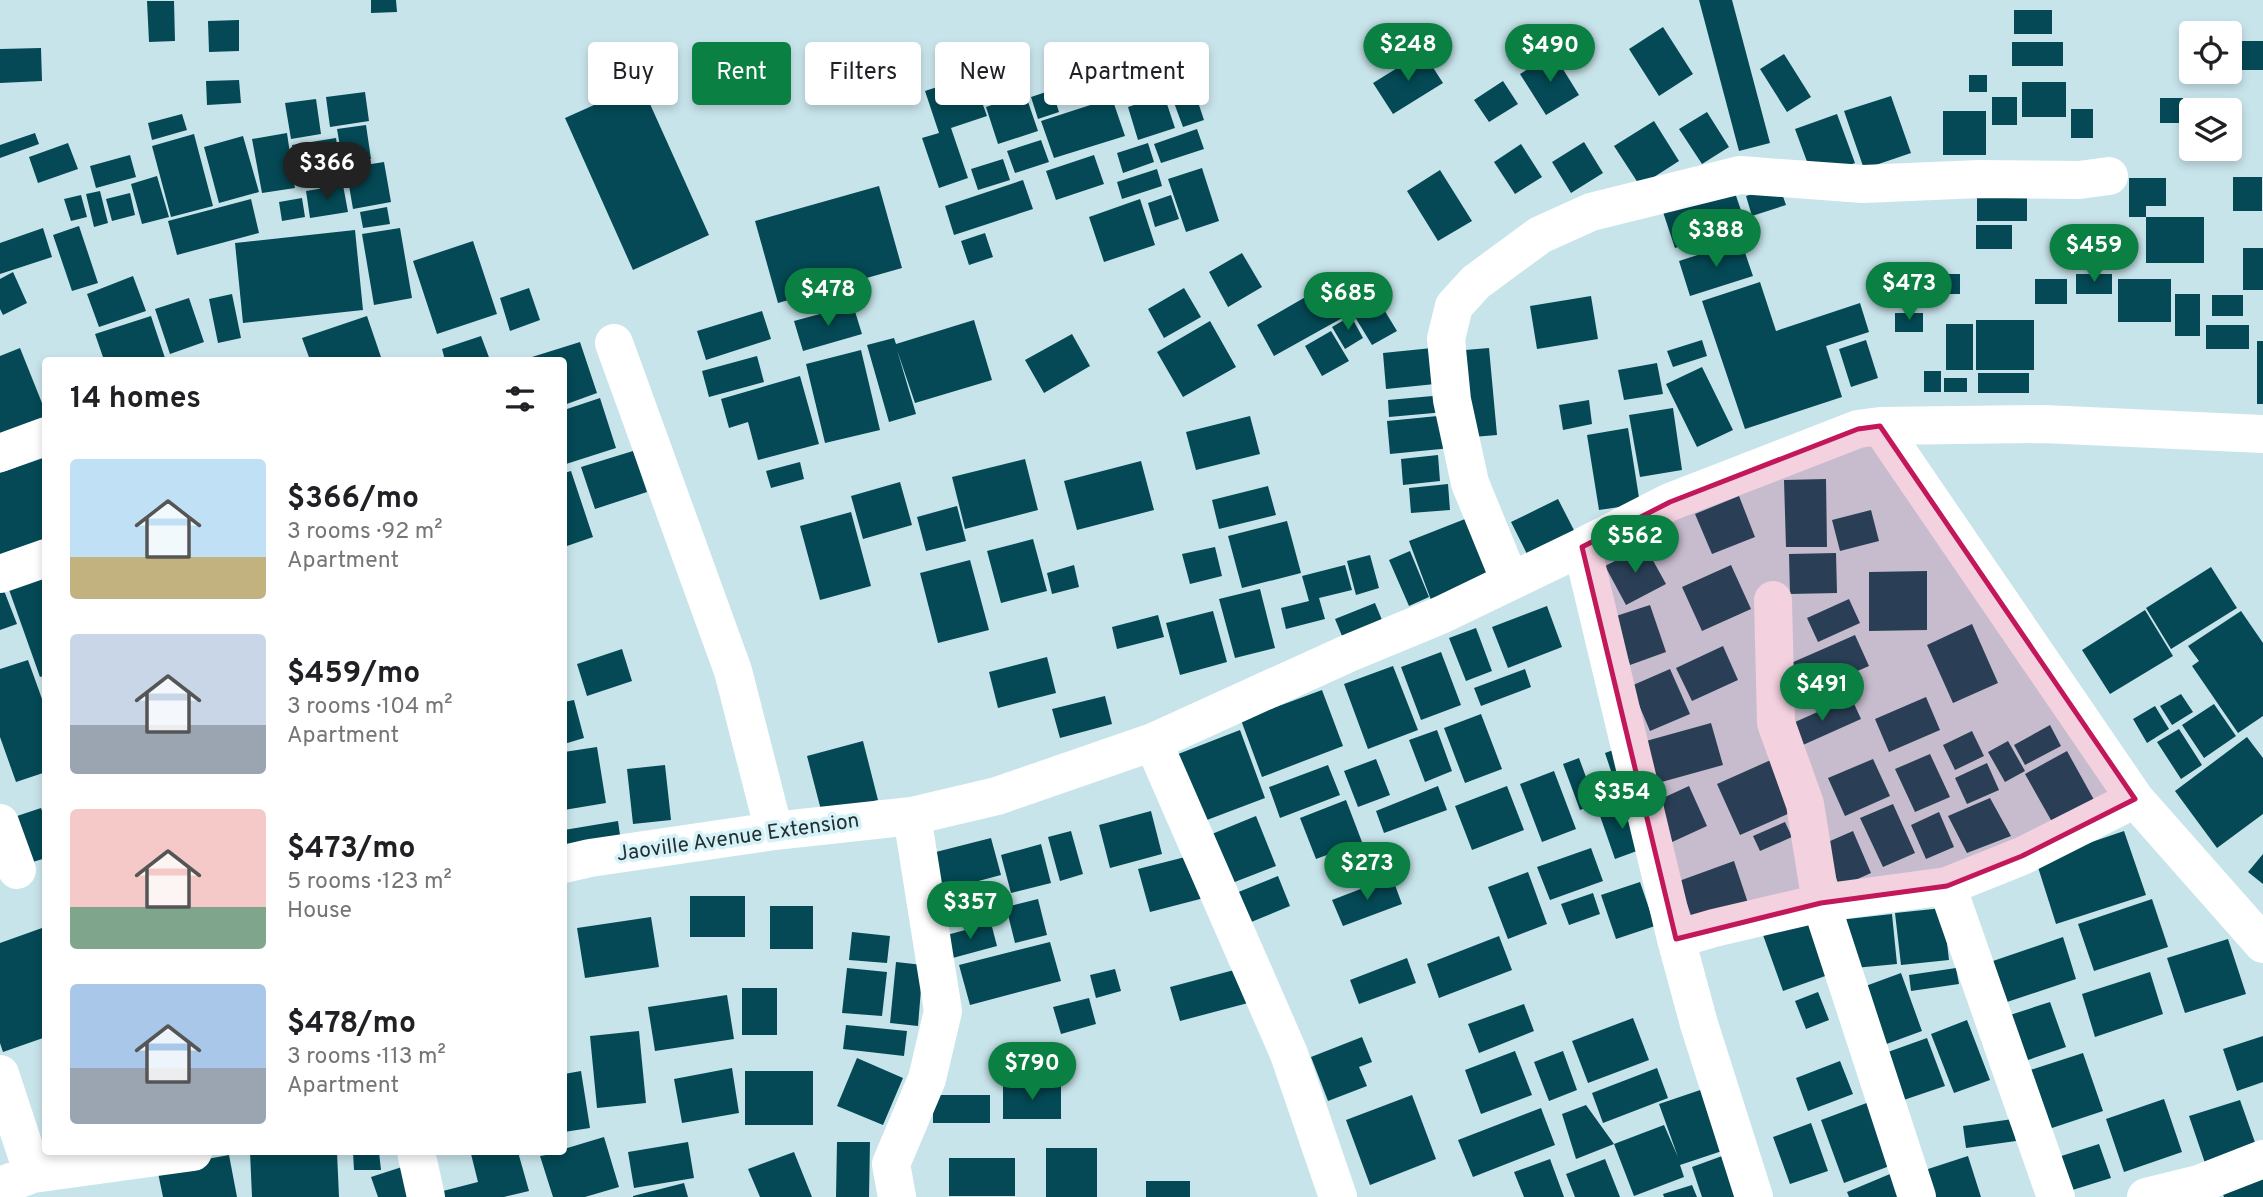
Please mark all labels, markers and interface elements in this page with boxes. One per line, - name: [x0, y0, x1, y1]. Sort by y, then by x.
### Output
- map controls: [2179, 21, 2242, 161]
- button: locate: [2179, 21, 2242, 84]
- pin: $248: [1367, 24, 1449, 83]
- pin: $490: [1509, 24, 1591, 84]
- text: $248: [1379, 31, 1437, 60]
- text: $490: [1521, 32, 1579, 61]
- chip: Buy: [588, 42, 678, 105]
- chip: Rent: [692, 42, 791, 105]
- chip: Filters: [805, 42, 921, 105]
- chip: New: [935, 42, 1030, 105]
- chip: Apartment: [1044, 42, 1209, 105]
- button: layers: [2179, 98, 2242, 161]
- pin: $366: [286, 142, 368, 202]
- text: $366: [299, 150, 355, 179]
- pin: $388: [1675, 210, 1757, 269]
- text: $388: [1688, 217, 1744, 246]
- pin: $459: [2053, 224, 2135, 284]
- text: $459: [2066, 232, 2122, 261]
- pin: $473: [1868, 262, 1950, 322]
- pin: $478: [787, 268, 869, 328]
- text: $473: [1882, 270, 1936, 299]
- pin: $685: [1307, 272, 1389, 332]
- text: $478: [801, 276, 855, 305]
- text: $685: [1320, 280, 1376, 309]
- icon: filters: [501, 380, 539, 418]
- text: 14 homes: [70, 381, 201, 418]
- text: $366/mo: [287, 481, 419, 518]
- icon: home: [126, 487, 210, 571]
- pin: $562: [1594, 516, 1676, 575]
- text: 3 rooms · 92 m²: [287, 518, 443, 547]
- text: $562: [1607, 523, 1663, 552]
- text: Apartment: [287, 547, 399, 576]
- text: $459/mo: [287, 656, 420, 693]
- icon: home: [126, 662, 210, 746]
- pin: $491: [1781, 664, 1863, 723]
- text: $491: [1796, 671, 1848, 700]
- text: 3 rooms · 104 m²: [287, 693, 452, 722]
- text: Apartment: [287, 722, 399, 751]
- pin: $354: [1581, 772, 1663, 831]
- text: $354: [1594, 779, 1650, 808]
- street label: Jaoville Avenue Extension: [615, 808, 861, 868]
- text: $473/mo: [287, 831, 416, 868]
- icon: home: [126, 837, 210, 921]
- pin: $273: [1326, 842, 1408, 902]
- text: $273: [1340, 850, 1394, 879]
- text: 5 rooms · 123 m²: [287, 868, 452, 897]
- pin: $357: [929, 881, 1011, 941]
- text: $357: [943, 889, 997, 918]
- text: House: [287, 897, 352, 926]
- text: $478/mo: [287, 1006, 416, 1043]
- icon: home: [126, 1012, 210, 1096]
- pin: $790: [991, 1042, 1073, 1102]
- text: 3 rooms · 113 m²: [287, 1043, 446, 1072]
- text: $790: [1004, 1050, 1060, 1079]
- text: Apartment: [287, 1072, 399, 1101]

